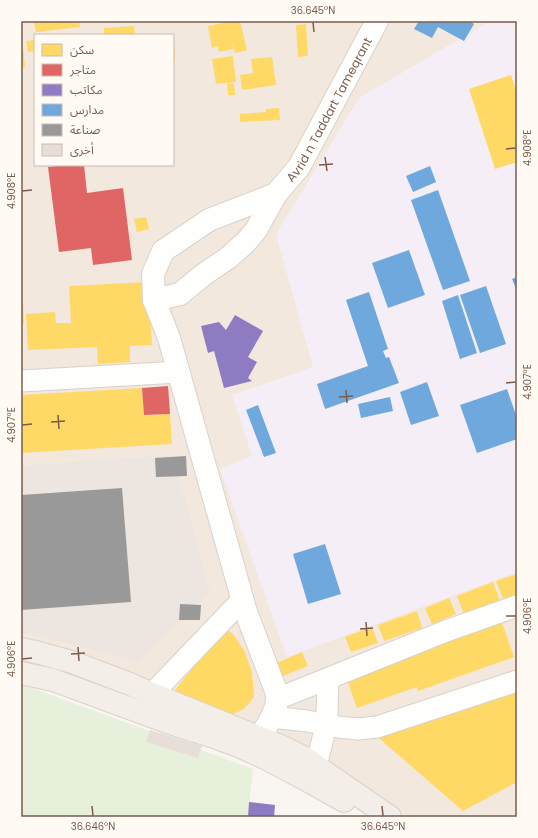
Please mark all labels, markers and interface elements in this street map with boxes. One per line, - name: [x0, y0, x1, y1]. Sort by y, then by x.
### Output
- text: 36.645°N: [291, 3, 335, 18]
- legend: [34, 34, 174, 166]
- street label: Avrid n Taddart Tameqrant: [282, 34, 375, 185]
- text: سكن: [70, 41, 94, 58]
- text: متاجر: [69, 61, 96, 78]
- text: مكاتب: [70, 81, 103, 98]
- text: مدارس: [70, 101, 104, 118]
- text: صناعة: [70, 121, 100, 138]
- text: 4.908°E: [520, 130, 535, 166]
- text: أخرى: [70, 141, 94, 158]
- text: 4.908°E: [4, 173, 19, 209]
- text: 4.907°E: [520, 364, 535, 400]
- text: 4.907°E: [4, 407, 19, 443]
- text: 4.906°E: [520, 598, 535, 634]
- text: 4.906°E: [4, 641, 19, 677]
- text: 36.646°N: [71, 819, 115, 834]
- text: 36.645°N: [361, 819, 405, 834]

